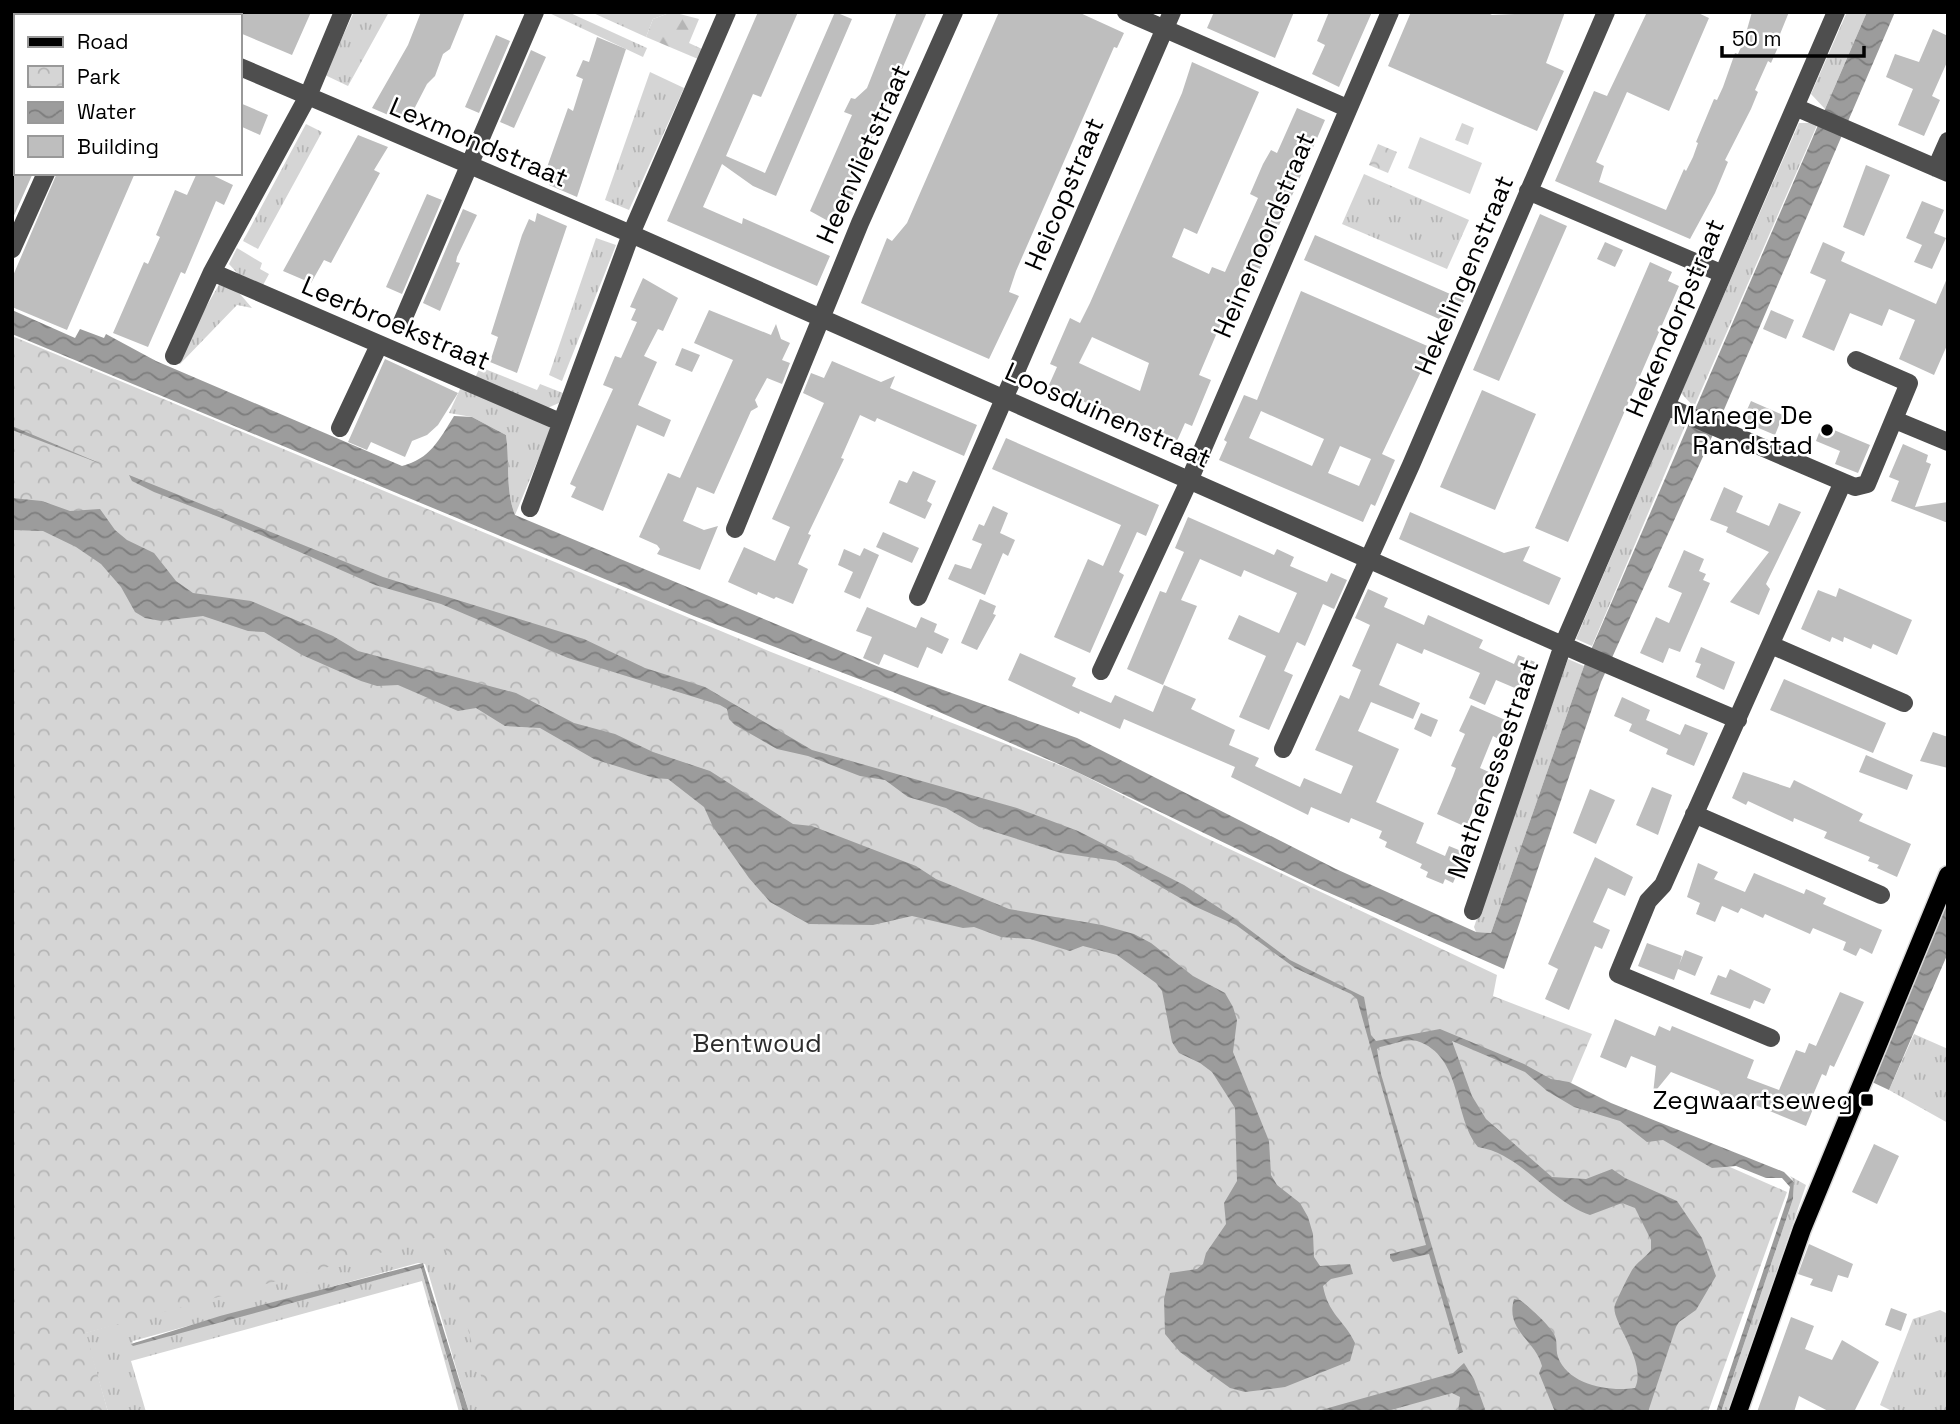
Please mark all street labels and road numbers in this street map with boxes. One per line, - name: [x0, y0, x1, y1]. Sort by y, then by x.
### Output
- street label: Heenvlietstraat: [808, 59, 918, 249]
- street label: Lexmondstraat: [384, 89, 574, 195]
- street label: Heicopstraat: [1017, 112, 1111, 276]
- street label: Heinenoordstraat: [1205, 127, 1323, 343]
- street label: Hekelingenstraat: [1407, 170, 1521, 380]
- street label: Hekendorpstraat: [1618, 214, 1732, 422]
- street label: Leerbroekstraat: [297, 268, 495, 378]
- street label: Loosduinenstraat: [1000, 354, 1216, 476]
- street label: Mathenessestraat: [1440, 655, 1546, 883]

